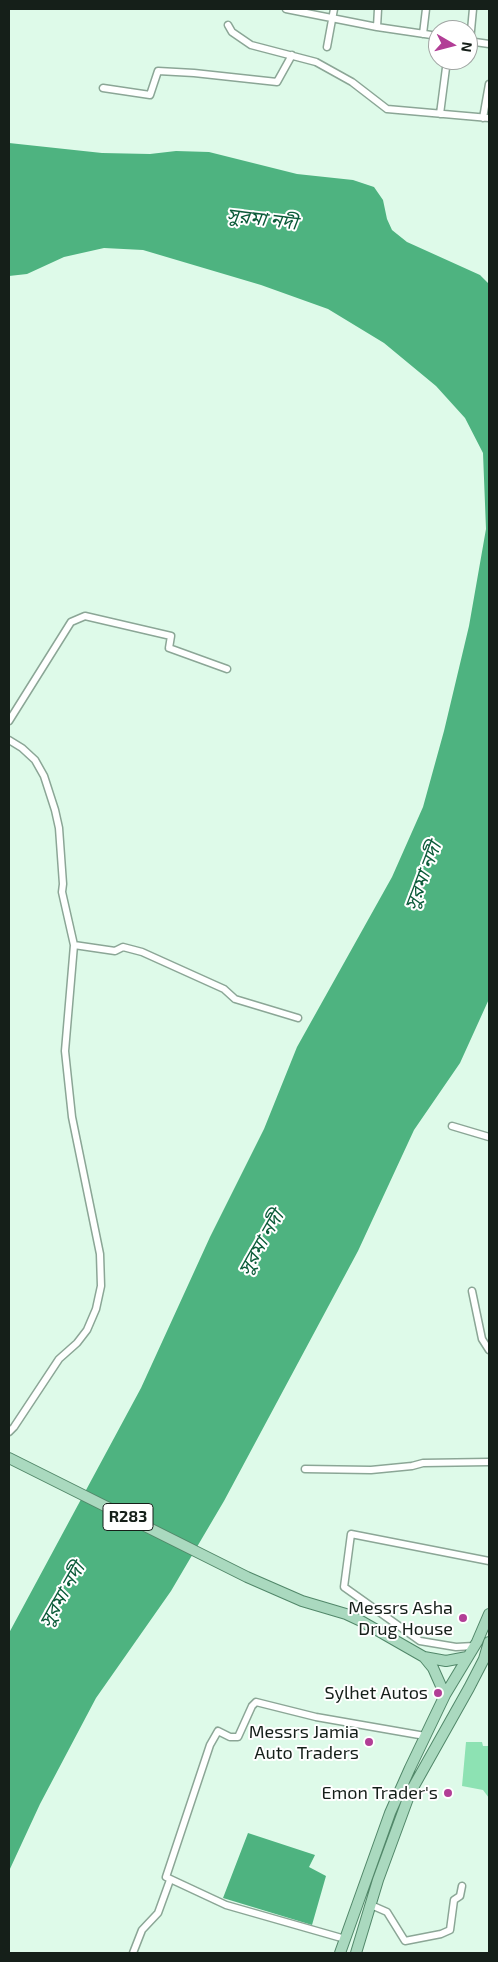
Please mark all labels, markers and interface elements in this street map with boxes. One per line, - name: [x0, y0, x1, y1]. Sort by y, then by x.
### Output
- north arrow: [428, 20, 478, 70]
- text: N: [458, 41, 476, 53]
- water label: সুরমা নদী: [225, 203, 299, 235]
- water label: সুরমা নদী: [400, 839, 446, 913]
- water label: সুরমা নদী: [233, 1207, 289, 1279]
- road number: R283: [103, 1504, 153, 1530]
- water label: সুরমা নদী: [34, 1559, 90, 1631]
- place label: Messrs Asha Drug House: [348, 1597, 453, 1640]
- marker: Messrs Asha Drug House: [457, 1612, 469, 1624]
- place label: Sylhet Autos: [325, 1682, 428, 1704]
- marker: Sylhet Autos: [432, 1687, 444, 1699]
- place label: Messrs Jamia Auto Traders: [249, 1721, 359, 1764]
- marker: Messrs Jamia Auto Traders: [363, 1736, 375, 1748]
- place label: Emon Trader's: [321, 1782, 438, 1804]
- marker: Emon Trader's: [442, 1787, 454, 1799]

